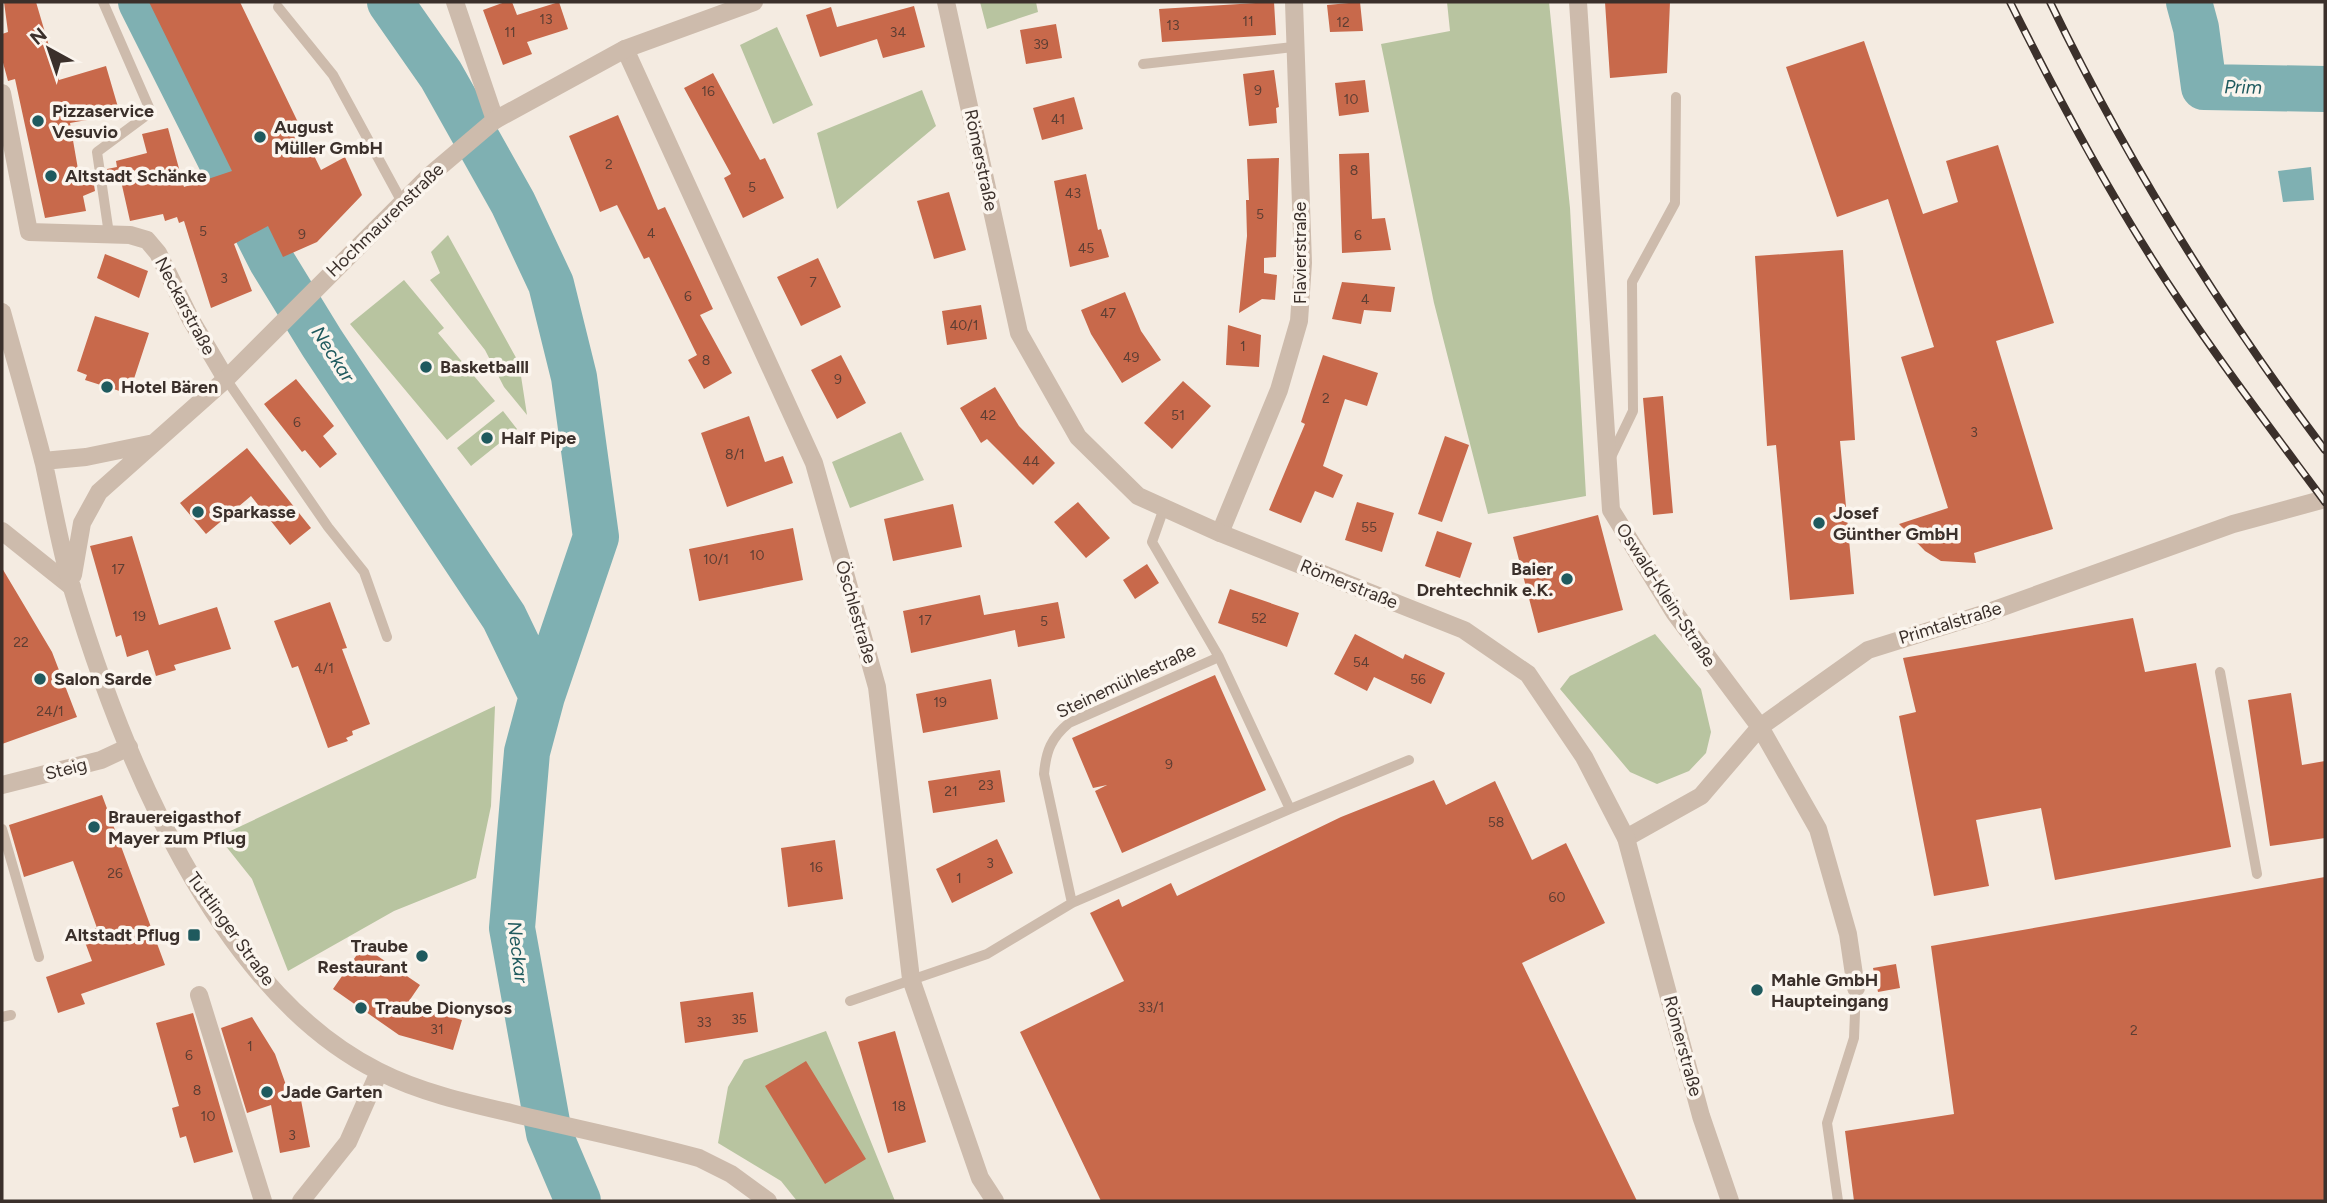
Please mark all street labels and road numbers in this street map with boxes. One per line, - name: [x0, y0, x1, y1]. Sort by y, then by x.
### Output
- street label: Römerstraße: [959, 107, 1003, 213]
- street label: Hochmaurenstraße: [322, 158, 448, 282]
- street label: Flavierstraße: [1289, 202, 1311, 304]
- street label: Neckarstraße: [150, 253, 220, 359]
- street label: Oswald-Klein-Straße: [1611, 519, 1721, 671]
- street label: Römerstraße: [1297, 554, 1401, 614]
- street label: Öschlestraße: [831, 558, 881, 666]
- street label: Primtalstraße: [1896, 597, 2004, 649]
- street label: Steinemühlestraße: [1053, 639, 1199, 723]
- street label: Steig: [43, 753, 89, 785]
- street label: Tuttlinger Straße: [182, 868, 280, 990]
- street label: Römerstraße: [1659, 993, 1707, 1099]

